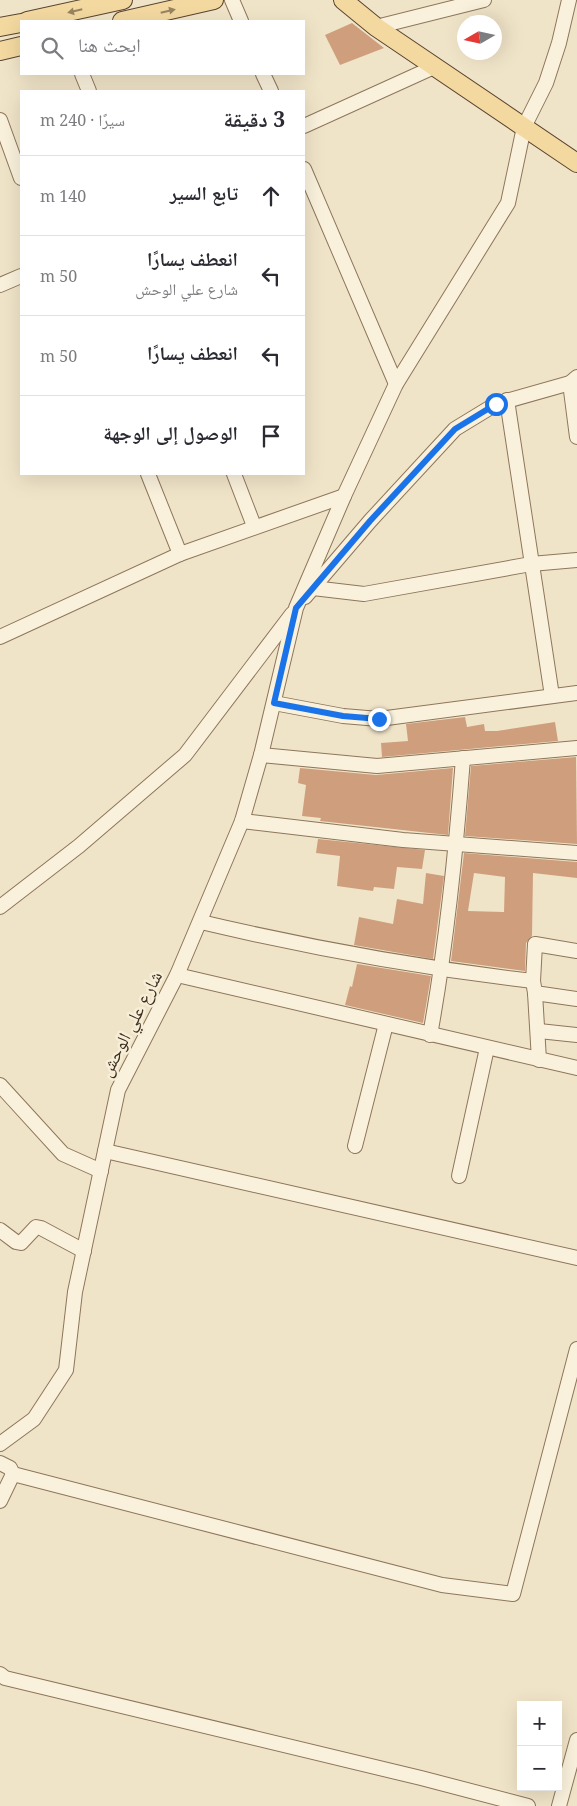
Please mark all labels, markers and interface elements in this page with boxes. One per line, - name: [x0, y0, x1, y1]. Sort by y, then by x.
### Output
- one-way arrow: [67, 7, 83, 15]
- one-way arrow: [160, 7, 176, 15]
- north arrow: [457, 15, 502, 60]
- search box: [20, 20, 305, 75]
- text: ابحث هنا: [78, 32, 141, 58]
- icon: search: [38, 34, 66, 62]
- text: 3 دقيقة: [224, 105, 285, 133]
- text: سيرًا · 240 m: [40, 109, 125, 131]
- text: تابع السير: [170, 180, 238, 206]
- icon: ahead: [257, 182, 285, 210]
- text: 140 m: [40, 185, 86, 207]
- text: انعطف يسارًا: [147, 246, 238, 272]
- icon: left: [257, 262, 285, 290]
- text: 50 m: [40, 265, 77, 287]
- text: شارع علي الوحش: [135, 278, 238, 300]
- text: انعطف يسارًا: [147, 340, 238, 366]
- icon: left: [257, 342, 285, 370]
- text: 50 m: [40, 345, 77, 367]
- route start: [485, 393, 508, 416]
- text: الوصول إلى الوجهة: [103, 420, 238, 446]
- icon: arrive: [257, 422, 285, 450]
- route end: [368, 708, 391, 731]
- street label: شارع علي الوحش: [93, 967, 170, 1082]
- map controls: [517, 1701, 562, 1791]
- button: +: [517, 1701, 562, 1746]
- button: −: [517, 1746, 562, 1791]

